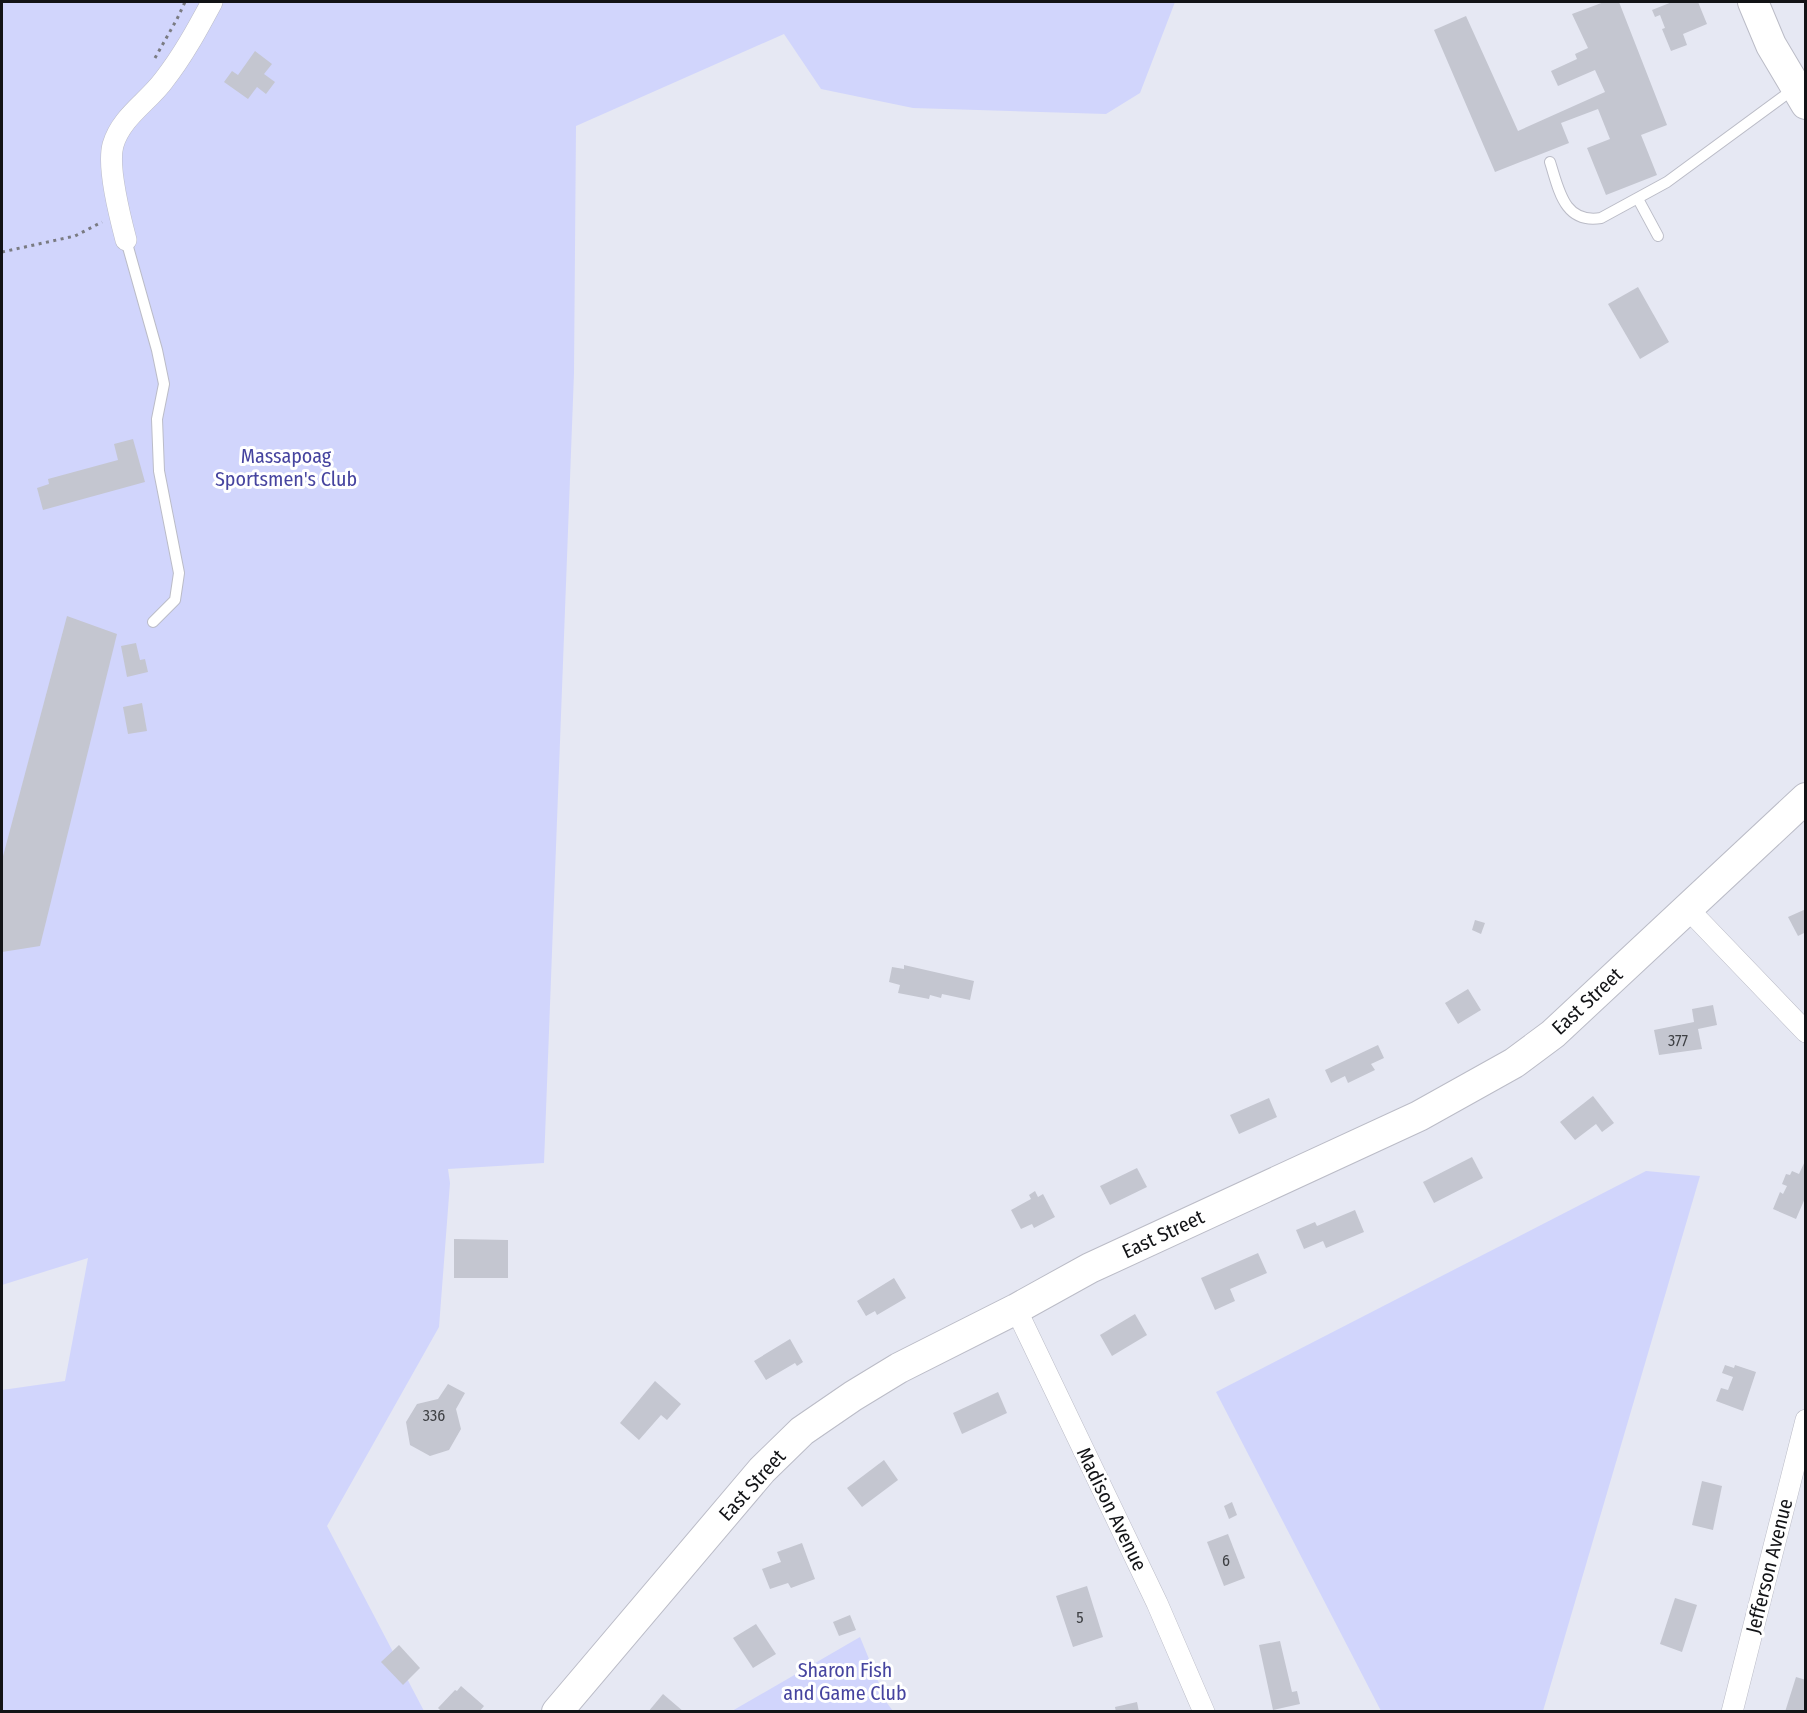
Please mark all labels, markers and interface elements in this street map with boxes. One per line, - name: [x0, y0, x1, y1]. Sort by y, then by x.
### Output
- park label: Massapoag Sportsmen's Club: [215, 444, 357, 491]
- street label: East Street: [1547, 962, 1628, 1040]
- house number: 377: [1668, 1031, 1689, 1050]
- street label: East Street: [1118, 1204, 1208, 1263]
- house number: 336: [423, 1406, 445, 1425]
- street label: Madison Avenue: [1072, 1443, 1152, 1575]
- street label: East Street: [714, 1444, 791, 1526]
- street label: Jefferson Avenue: [1741, 1496, 1797, 1636]
- house number: 6: [1222, 1551, 1230, 1570]
- house number: 5: [1076, 1608, 1084, 1627]
- park label: Sharon Fish and Game Club: [783, 1658, 907, 1705]

